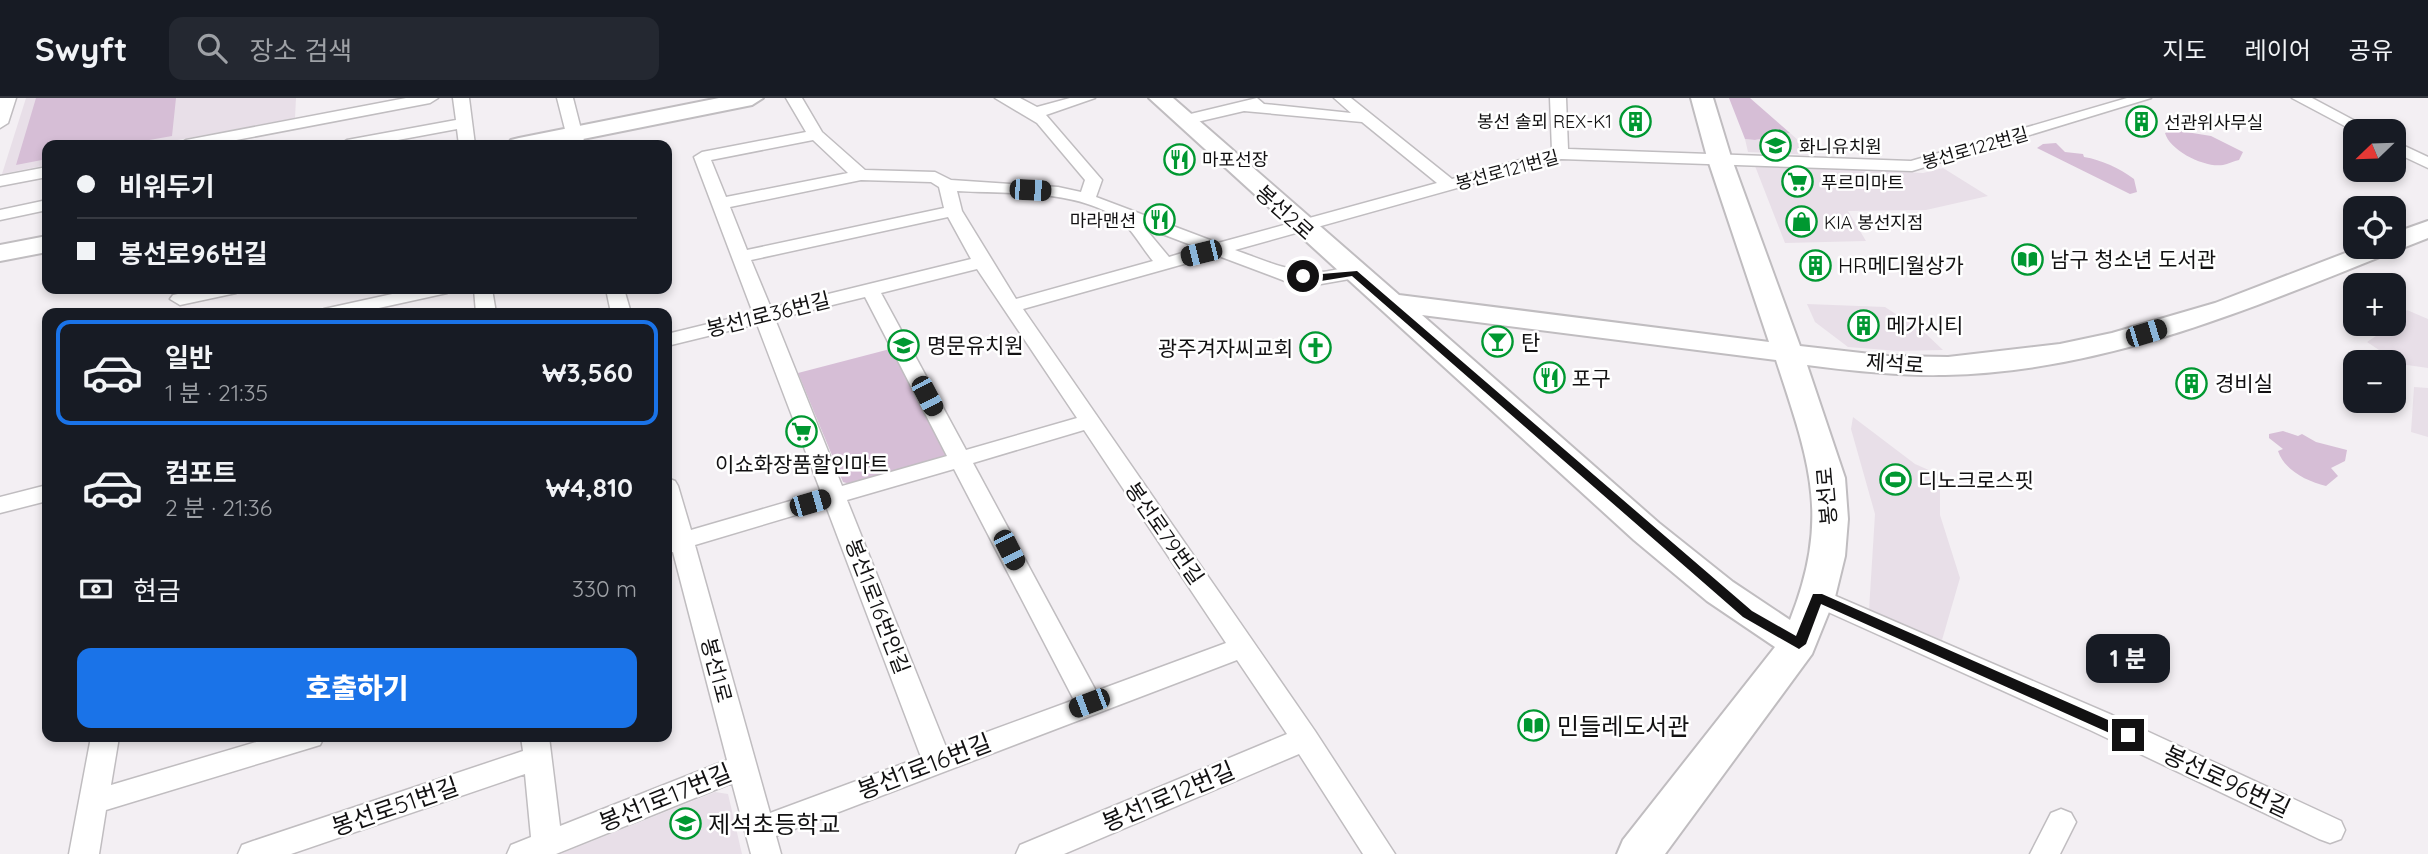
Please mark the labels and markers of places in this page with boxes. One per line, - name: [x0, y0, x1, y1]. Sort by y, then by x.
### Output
- building icon: 봉선 솔뫼 REX-K1: [1618, 104, 1652, 138]
- building icon: 선관위사무실: [2124, 105, 2158, 139]
- place label: 봉선 솔뫼 REX-K1: [1477, 110, 1612, 133]
- place label: 선관위사무실: [2164, 111, 2263, 134]
- school or university icon: 화니유치원: [1759, 129, 1793, 163]
- place label: 화니유치원: [1799, 135, 1882, 158]
- restaurant icon: 마포선장: [1162, 142, 1196, 176]
- place label: 마포선장: [1202, 148, 1268, 171]
- supermarket icon: 푸르미마트: [1781, 165, 1815, 199]
- place label: 푸르미마트: [1821, 171, 1904, 194]
- restaurant icon: 마라맨션: [1142, 203, 1176, 237]
- shop icon: KIA 봉선지점: [1784, 205, 1818, 239]
- place label: 마라맨션: [1070, 209, 1136, 232]
- place label: KIA 봉선지점: [1824, 211, 1923, 234]
- library icon: 남구 청소년 도서관: [2010, 242, 2044, 276]
- place label: 남구 청소년 도서관: [2050, 246, 2216, 272]
- building icon: HR메디월상가: [1798, 248, 1832, 282]
- place label: HR메디월상가: [1838, 252, 1964, 278]
- building icon: 메가시티: [1846, 308, 1880, 342]
- place label: 메가시티: [1886, 312, 1963, 338]
- bar icon: 탄: [1481, 325, 1515, 359]
- school or university icon: 명문유치원: [887, 328, 921, 362]
- place label: 탄: [1521, 329, 1540, 355]
- church icon: 광주겨자씨교회: [1299, 331, 1333, 365]
- place label: 명문유치원: [927, 332, 1024, 358]
- place label: 광주겨자씨교회: [1158, 335, 1293, 361]
- restaurant icon: 포구: [1532, 361, 1566, 395]
- place label: 포구: [1572, 365, 1611, 391]
- building icon: 경비실: [2175, 366, 2209, 400]
- place label: 경비실: [2215, 370, 2273, 396]
- supermarket icon: 이쇼화장품할인마트: [785, 415, 819, 449]
- place label: 이쇼화장품할인마트: [715, 451, 889, 477]
- sports icon: 디노크로스핏: [1878, 463, 1912, 497]
- place label: 디노크로스핏: [1918, 467, 2034, 493]
- library icon: 민들레도서관: [1517, 709, 1551, 743]
- place label: 민들레도서관: [1557, 711, 1689, 741]
- school or university icon: 제석초등학교: [668, 807, 702, 841]
- place label: 제석초등학교: [708, 809, 840, 839]

